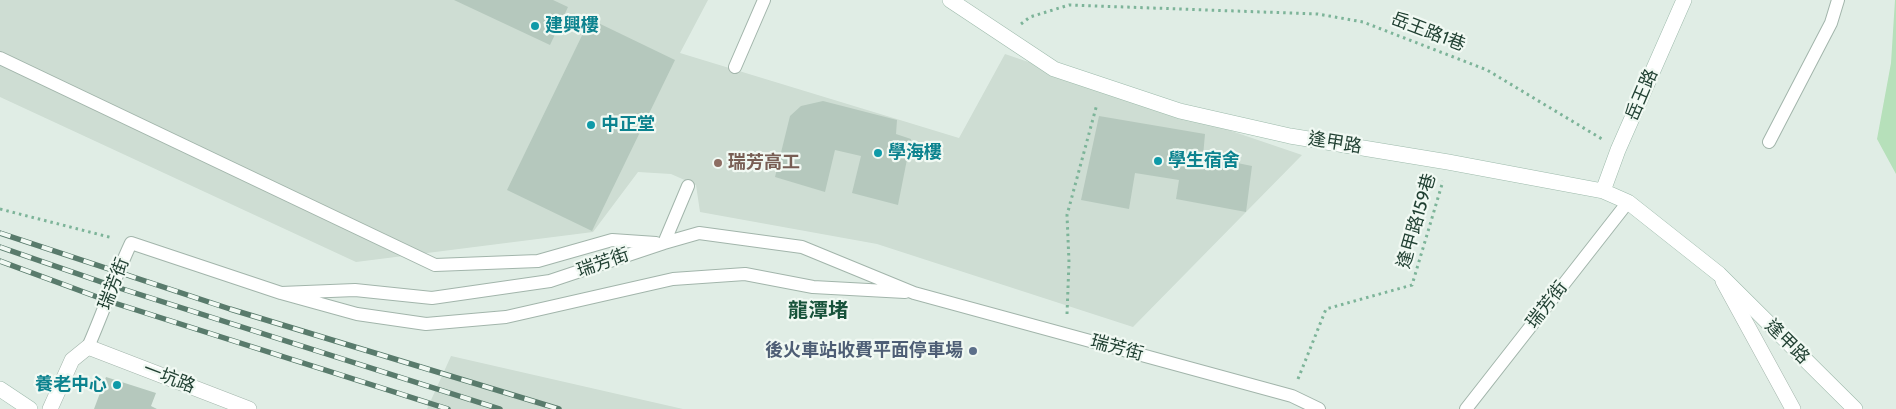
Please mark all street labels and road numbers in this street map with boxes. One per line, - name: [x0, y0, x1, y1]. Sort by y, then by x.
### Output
- street label: 岳王路1巷: [1388, 8, 1468, 56]
- street label: 岳王路: [1622, 66, 1662, 124]
- street label: 逢甲路: [1307, 128, 1363, 158]
- street label: 逢甲路159巷: [1393, 171, 1441, 271]
- street label: 瑞芳街: [574, 244, 632, 282]
- street label: 瑞芳街: [94, 255, 134, 313]
- street label: 瑞芳街: [1522, 277, 1572, 333]
- street label: 逢甲路: [1760, 315, 1814, 369]
- street label: 瑞芳街: [1088, 331, 1146, 365]
- street label: 一坑路: [140, 358, 198, 398]

